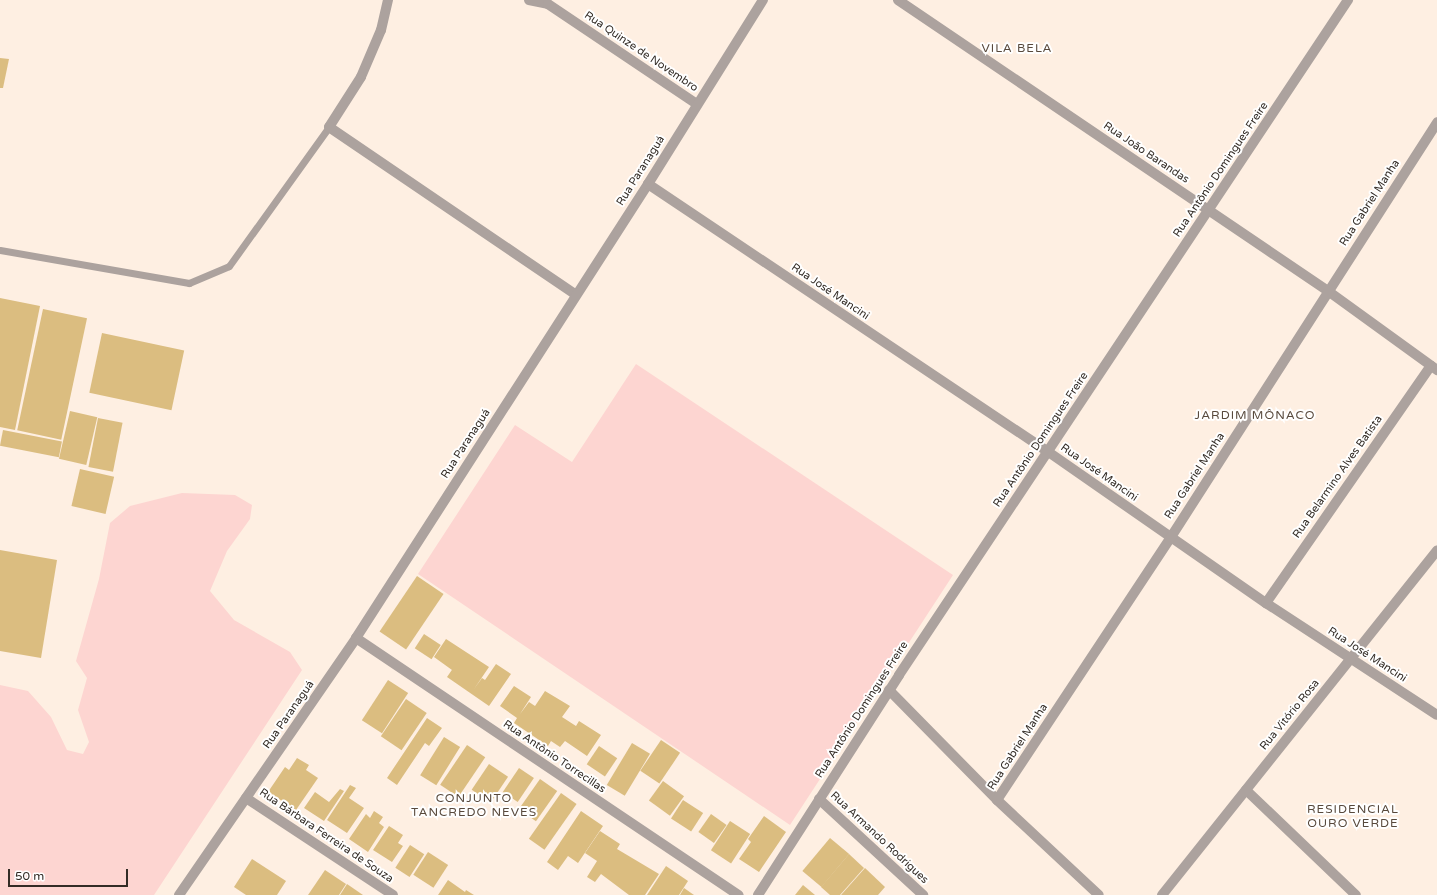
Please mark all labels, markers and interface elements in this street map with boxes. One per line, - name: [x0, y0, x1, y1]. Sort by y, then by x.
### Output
- street label: Rua Quinze de Novembro: [582, 9, 700, 95]
- district label: VILA BELA: [981, 42, 1053, 56]
- street label: Rua Antônio Domingues Freire: [1171, 100, 1271, 240]
- street label: Rua João Barandas: [1101, 119, 1191, 187]
- street label: Rua Paranaguá: [614, 134, 668, 208]
- street label: Rua Gabriel Manha: [1337, 157, 1403, 249]
- street label: Rua José Mancini: [788, 261, 872, 323]
- street label: Rua Antônio Domingues Freire: [991, 370, 1091, 510]
- street label: Rua Paranaguá: [439, 407, 493, 481]
- district label: JARDIM MÔNACO: [1195, 409, 1315, 423]
- street label: Rua Belarmino Alves Batista: [1290, 413, 1386, 541]
- street label: Rua Gabriel Manha: [1162, 430, 1228, 522]
- street label: Rua José Mancini: [1058, 441, 1140, 505]
- street label: Rua José Mancini: [1325, 625, 1409, 685]
- street label: Rua Antônio Domingues Freire: [813, 639, 911, 781]
- street label: Rua Vitório Rosa: [1257, 677, 1323, 753]
- street label: Rua Paranaguá: [261, 678, 317, 752]
- street label: Rua Gabriel Manha: [985, 701, 1051, 793]
- street label: Rua Antônio Torrecillas: [500, 718, 608, 796]
- street label: Rua Bárbara Ferreira de Souza: [256, 786, 396, 886]
- street label: Rua Armando Rodrigues: [827, 789, 931, 887]
- district label: CONJUNTO TANCREDO NEVES: [411, 792, 537, 820]
- district label: RESIDENCIAL OURO VERDE: [1307, 803, 1399, 831]
- scale bar: [10, 861, 130, 887]
- text: 50 m: [15, 869, 44, 883]

